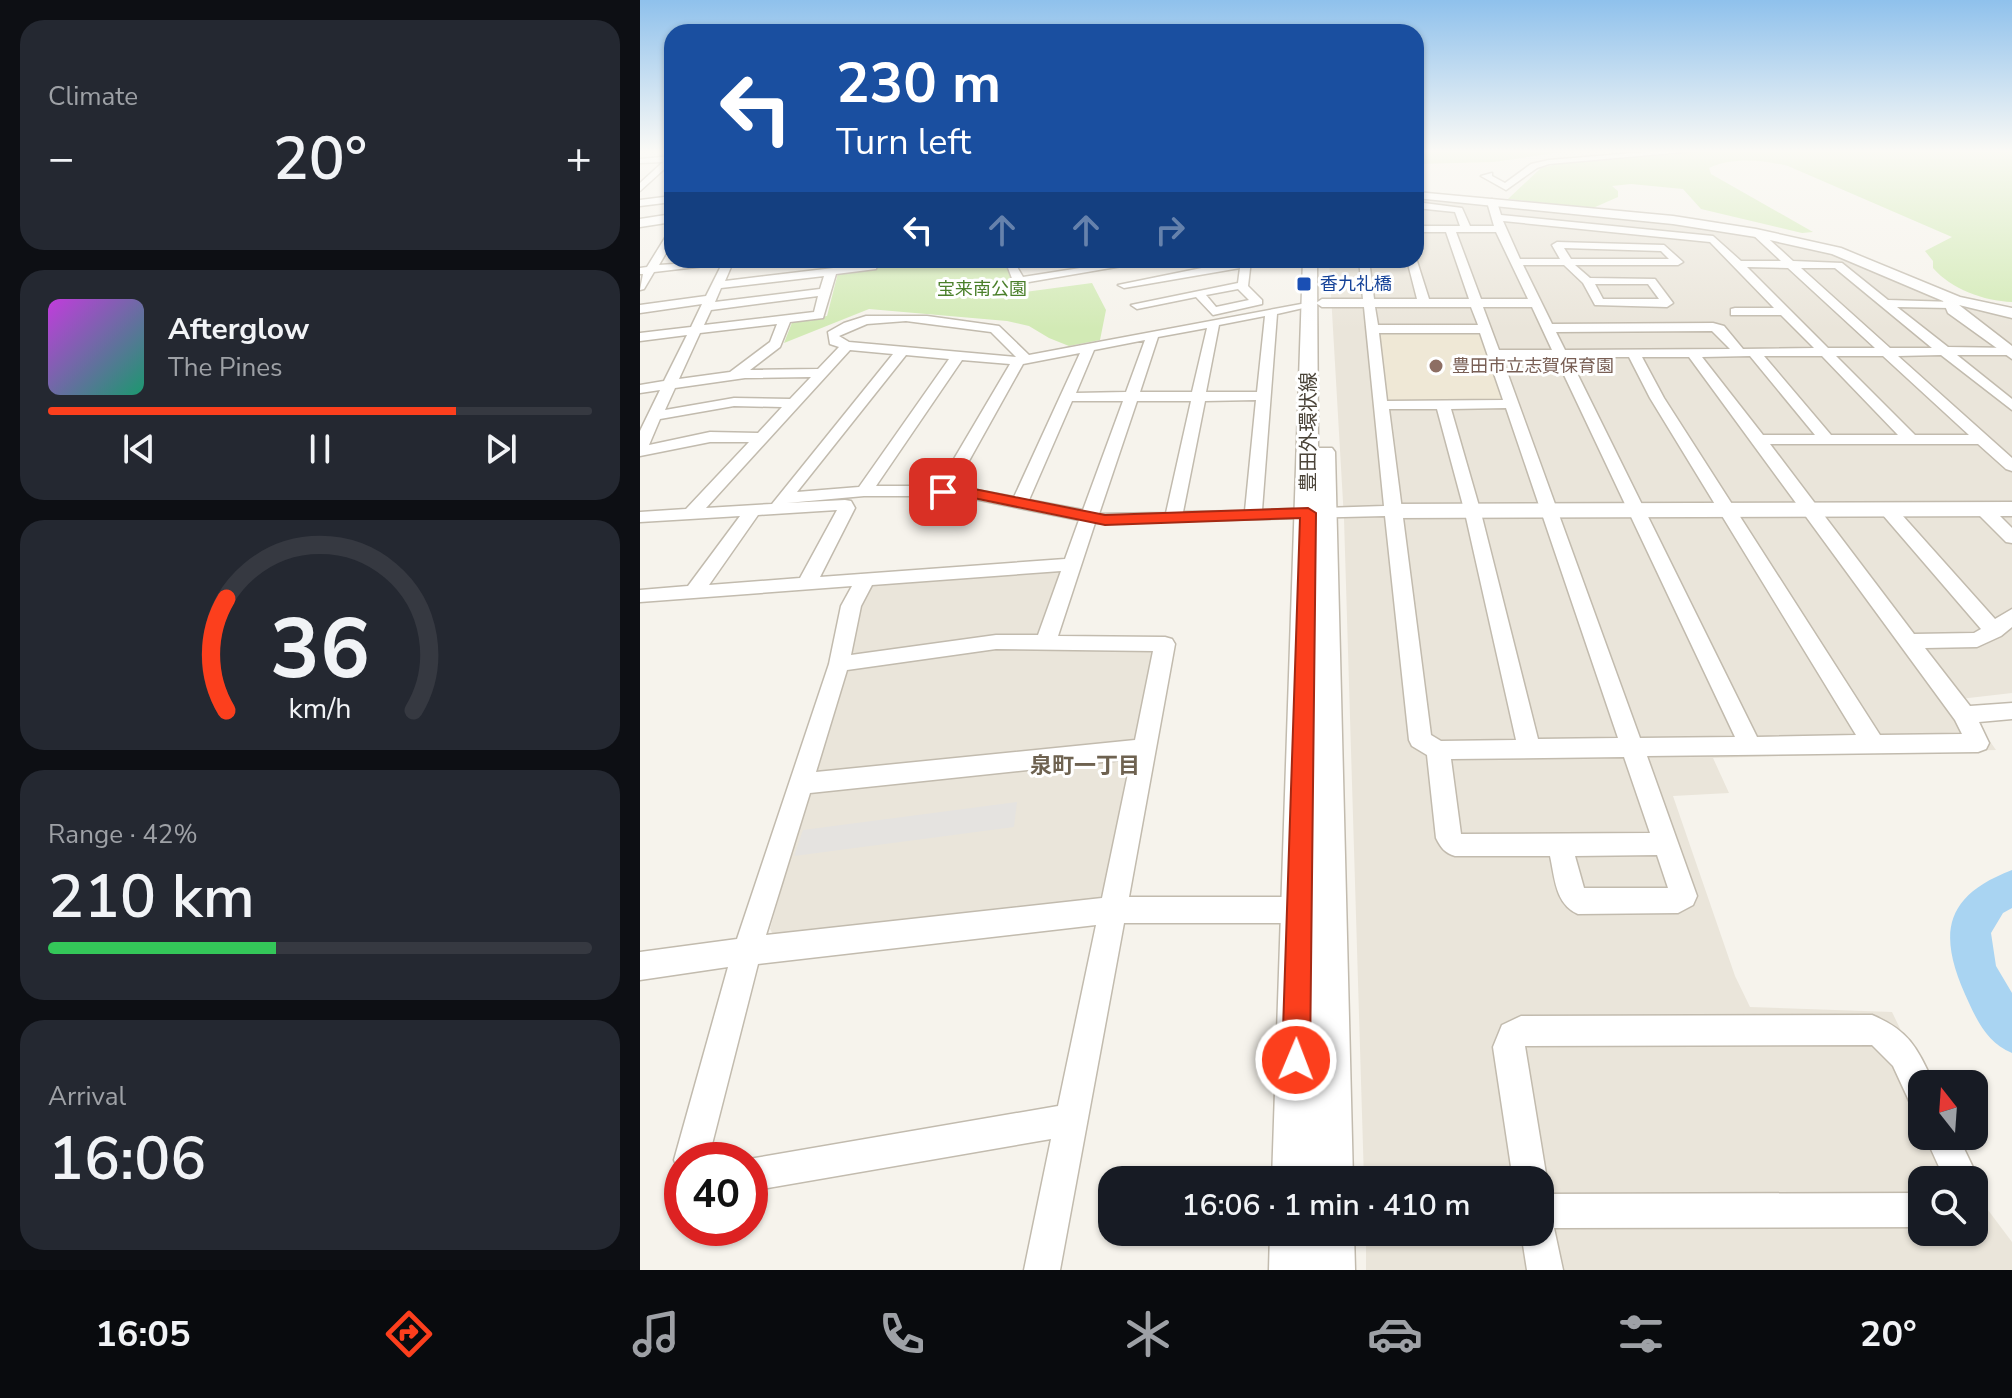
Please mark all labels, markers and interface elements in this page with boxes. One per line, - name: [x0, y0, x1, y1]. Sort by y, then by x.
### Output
- text: 230 m: [836, 45, 1001, 122]
- icon: left: [704, 56, 808, 160]
- text: Climate: [48, 79, 138, 114]
- text: 20°: [273, 118, 367, 200]
- text: Turn left: [836, 118, 971, 167]
- text: −: [48, 129, 74, 189]
- text: +: [566, 129, 592, 189]
- icon: left: [896, 208, 940, 252]
- icon: ahead: [980, 208, 1024, 252]
- icon: ahead: [1064, 208, 1108, 252]
- icon: right: [1148, 208, 1192, 252]
- place label: 香九礼橋: [1320, 272, 1392, 296]
- marker: 香九礼橋: [1295, 275, 1313, 293]
- park label: 宝来南公園: [937, 277, 1027, 301]
- text: Afterglow: [168, 309, 309, 350]
- text: The Pines: [168, 350, 283, 385]
- place label: 豊田市立志賀保育園: [1452, 354, 1614, 378]
- marker: 豊田市立志賀保育園: [1427, 357, 1445, 375]
- street label: 豊田外環状線: [1295, 372, 1322, 492]
- icon: previous: [117, 427, 161, 471]
- icon: pause: [298, 427, 342, 471]
- icon: next: [479, 427, 523, 471]
- pin: [909, 458, 977, 526]
- icon: arrive: [921, 470, 965, 514]
- text: 36: [270, 593, 370, 706]
- text: km/h: [289, 689, 351, 728]
- district label: 泉町一丁目: [1030, 751, 1140, 781]
- text: Range · 42%: [48, 817, 198, 852]
- text: 210 km: [48, 856, 255, 938]
- position arrow: [1254, 1018, 1338, 1102]
- north arrow: [1908, 1070, 1988, 1150]
- map controls: [1908, 1070, 1988, 1246]
- text: Arrival: [48, 1079, 126, 1114]
- text: 16:06: [48, 1118, 206, 1200]
- speed limit sign: 40: [664, 1142, 768, 1246]
- button: search: [1908, 1166, 1988, 1246]
- text: 16:06 · 1 min · 410 m: [1181, 1185, 1471, 1226]
- icon: directions: [381, 1306, 437, 1362]
- icon: music: [628, 1306, 684, 1362]
- icon: phone: [874, 1306, 930, 1362]
- icon: climate: [1120, 1306, 1176, 1362]
- icon: car: [1367, 1306, 1423, 1362]
- icon: filters: [1613, 1306, 1669, 1362]
- text: 16:05: [95, 1310, 191, 1359]
- text: 20°: [1860, 1310, 1917, 1359]

